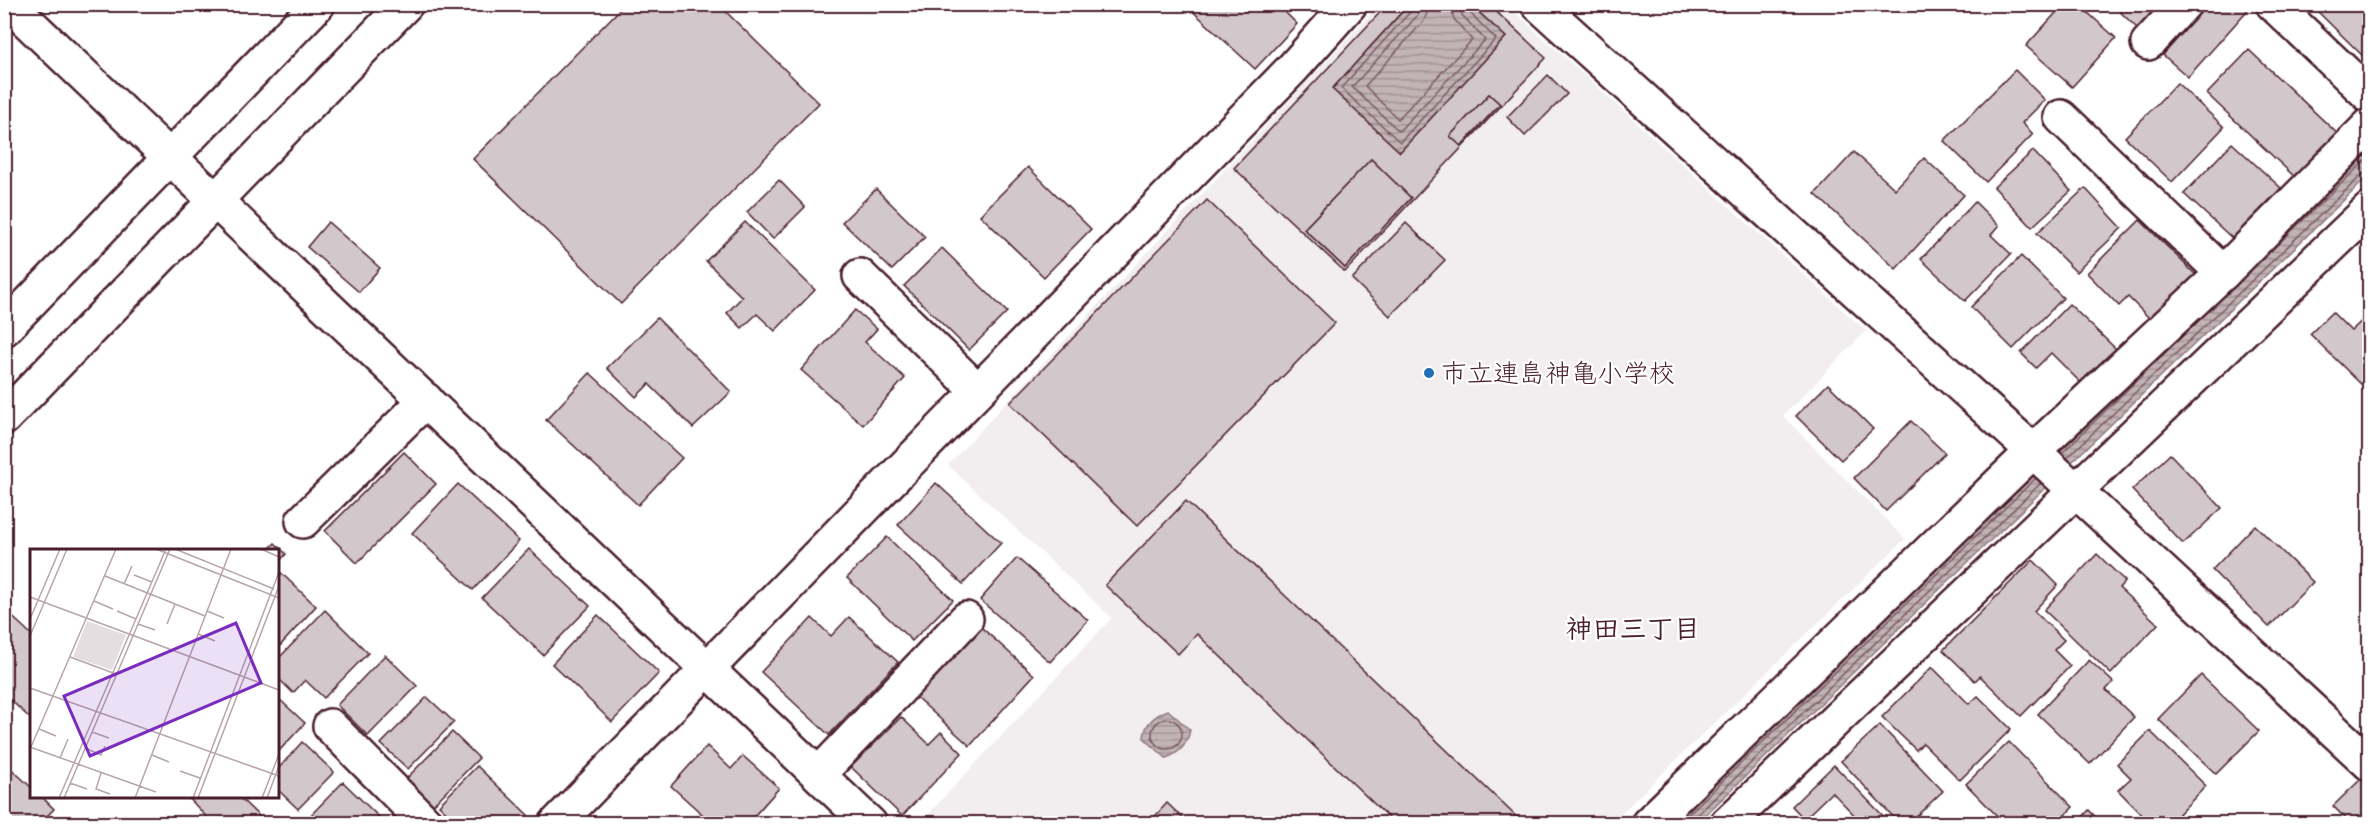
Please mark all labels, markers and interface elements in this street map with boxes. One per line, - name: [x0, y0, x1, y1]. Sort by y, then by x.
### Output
- place label: 市立連島神亀小学校: [1441, 357, 1675, 390]
- marker: 市立連島神亀小学校: [1422, 366, 1436, 380]
- inset map: [30, 549, 279, 798]
- district label: 神田三丁目: [1566, 612, 1701, 646]

